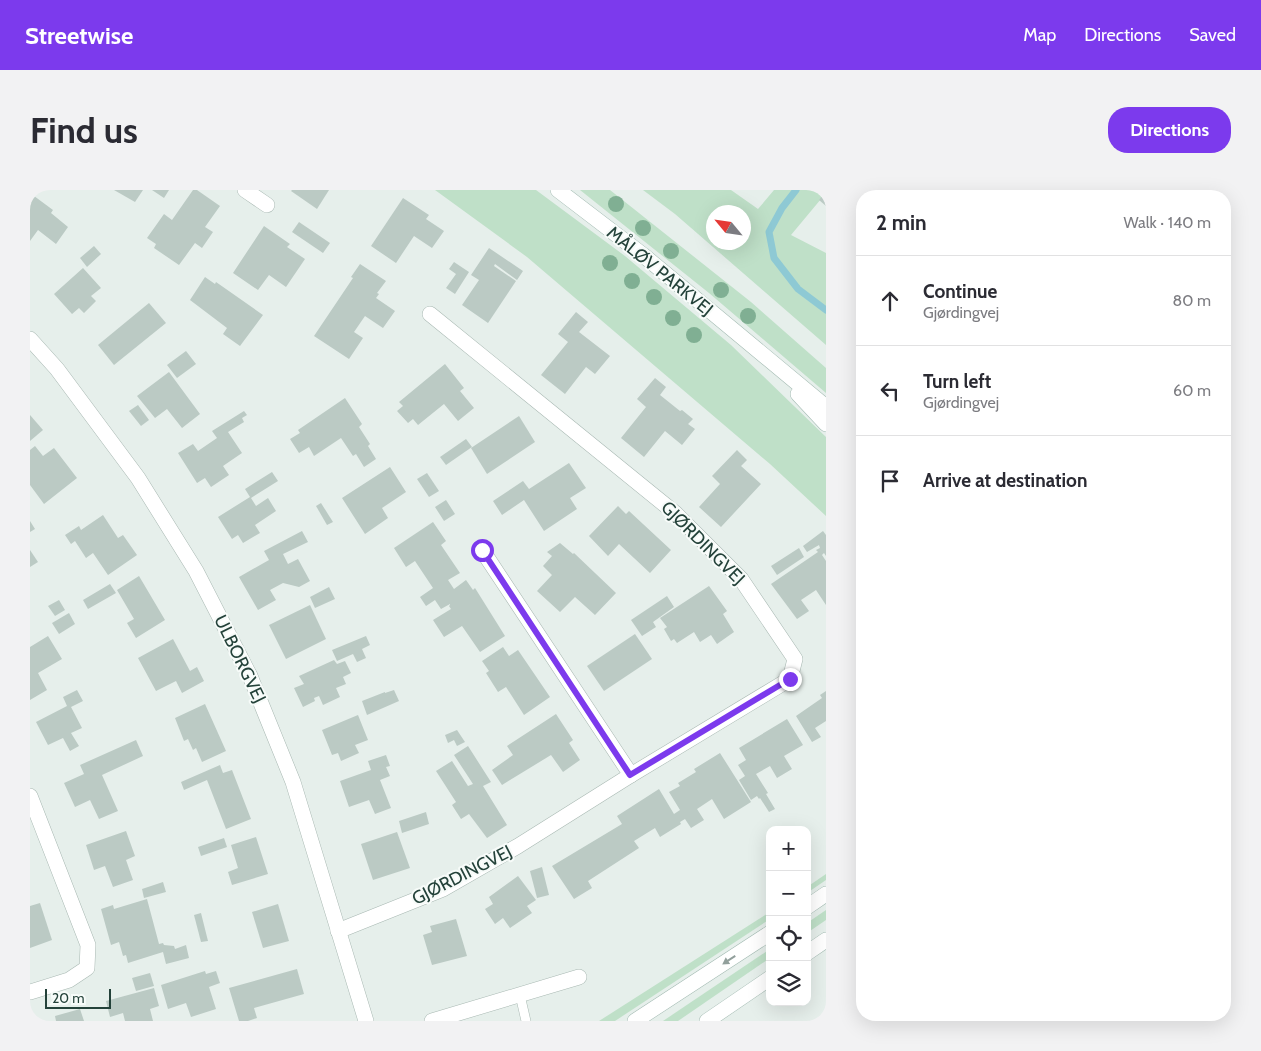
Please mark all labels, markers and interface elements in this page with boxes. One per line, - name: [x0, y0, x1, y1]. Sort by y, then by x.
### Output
- text: Streetwise: [25, 21, 133, 50]
- text: Map: [1023, 24, 1056, 46]
- text: Directions: [1084, 24, 1161, 46]
- text: Saved: [1189, 24, 1236, 46]
- button: Directions: [1108, 107, 1231, 153]
- text: Find us: [30, 109, 138, 152]
- north arrow: [706, 205, 751, 250]
- text: 2 min: [876, 210, 927, 235]
- text: Walk · 140 m: [1124, 213, 1211, 232]
- street label: MÅLØV PARKVEJ: [602, 221, 718, 321]
- text: Continue: [923, 280, 997, 303]
- icon: ahead: [876, 287, 904, 315]
- text: 80 m: [1173, 291, 1211, 310]
- text: Gjørdingvej: [923, 303, 999, 322]
- text: Turn left: [923, 370, 991, 393]
- icon: left: [876, 377, 904, 405]
- text: 60 m: [1173, 381, 1211, 400]
- text: Gjørdingvej: [923, 393, 999, 412]
- icon: arrive: [876, 467, 904, 495]
- text: Arrive at destination: [923, 469, 1087, 492]
- street label: GJØRDINGVEJ: [657, 497, 749, 589]
- route start: [471, 539, 494, 562]
- street label: ULBORGVEJ: [209, 611, 271, 707]
- route end: [779, 668, 802, 691]
- map controls: [766, 826, 811, 1006]
- button: +: [766, 826, 811, 871]
- street label: GJØRDINGVEJ: [408, 840, 516, 910]
- button: −: [766, 871, 811, 916]
- button: locate: [766, 916, 811, 961]
- one-way arrow: [722, 955, 736, 964]
- button: layers: [766, 961, 811, 1006]
- scale bar: [45, 986, 111, 1009]
- text: 20 m: [52, 989, 85, 1007]

